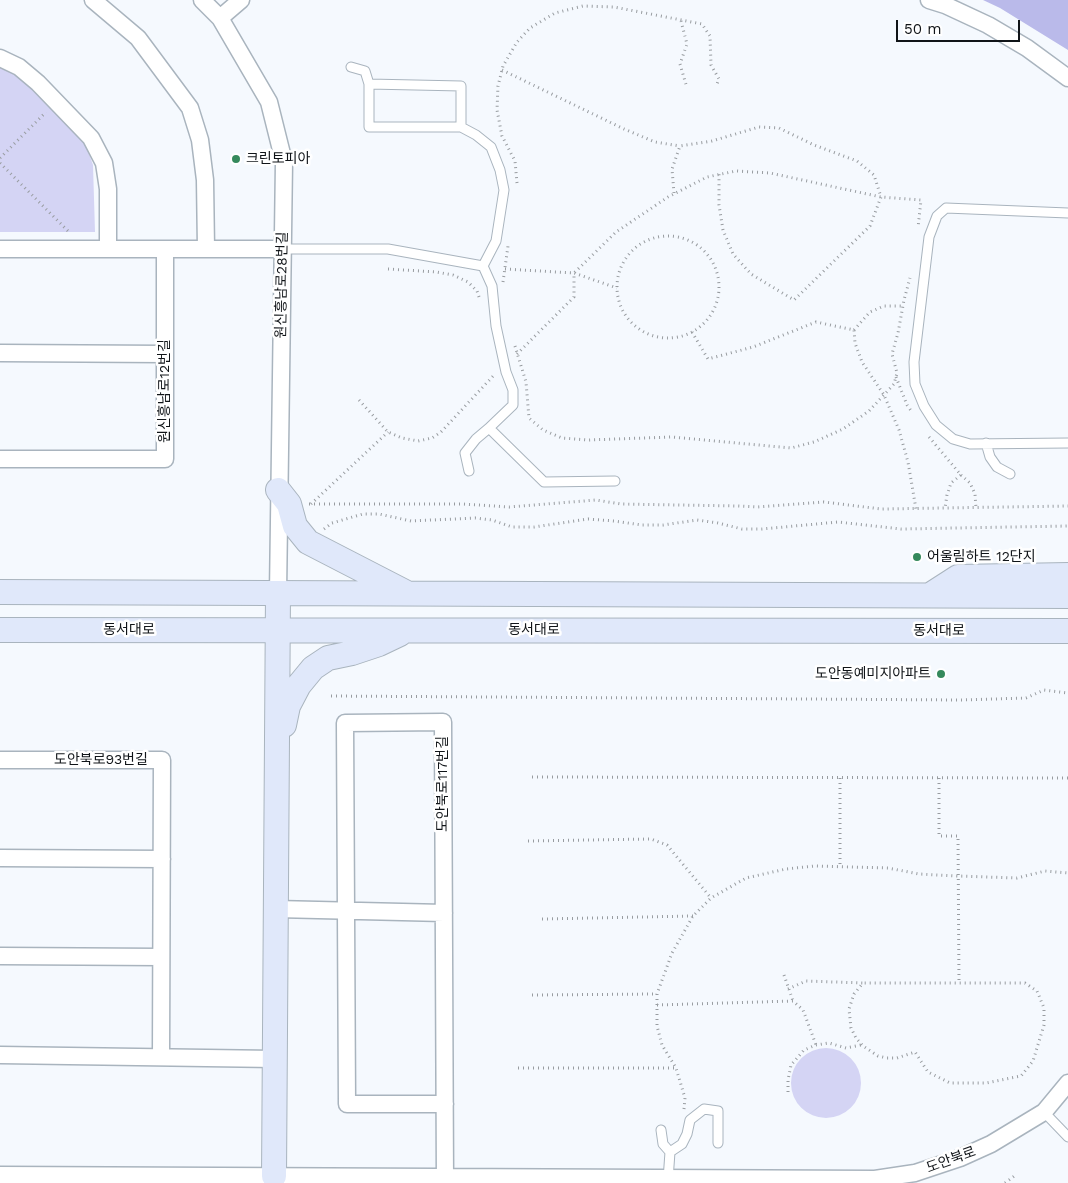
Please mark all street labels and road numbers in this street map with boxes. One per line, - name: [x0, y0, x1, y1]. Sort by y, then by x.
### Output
- street label: 원신흥남로28번길: [273, 231, 291, 339]
- street label: 원신흥남로12번길: [157, 339, 173, 443]
- street label: 동서대로: [103, 622, 155, 638]
- street label: 동서대로: [508, 622, 560, 638]
- street label: 동서대로: [913, 623, 965, 639]
- street label: 도안북로117번길: [435, 736, 451, 832]
- street label: 도안북로93번길: [54, 752, 148, 768]
- street label: 도안북로: [924, 1143, 978, 1177]

